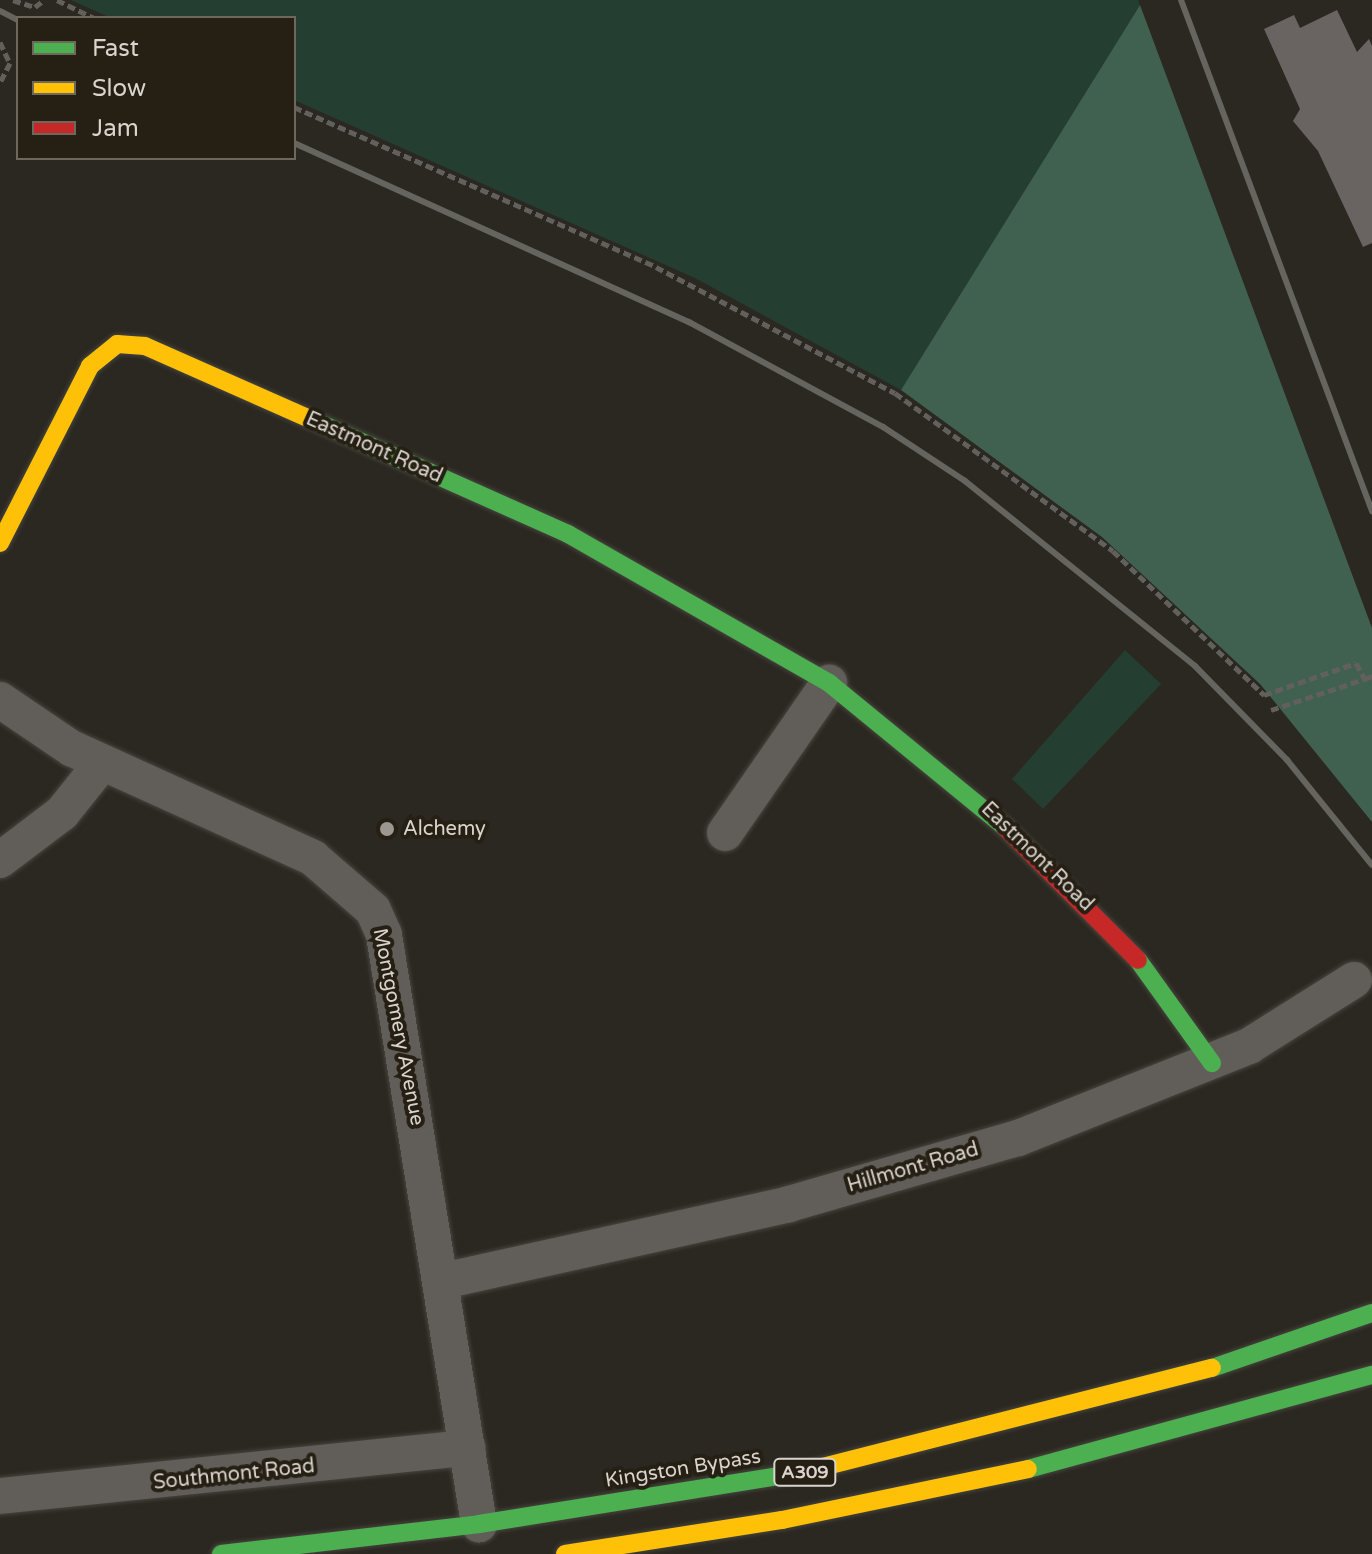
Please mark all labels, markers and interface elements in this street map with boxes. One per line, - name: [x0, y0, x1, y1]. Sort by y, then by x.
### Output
- legend: [16, 16, 296, 160]
- text: Fast: [92, 34, 139, 63]
- text: Slow: [92, 74, 146, 103]
- text: Jam: [92, 114, 139, 143]
- street label: Eastmont Road: [302, 407, 446, 489]
- street label: Eastmont Road: [976, 797, 1098, 917]
- place label: Alchemy: [403, 817, 486, 841]
- marker: Alchemy: [378, 820, 396, 838]
- street label: Montgomery Avenue: [367, 926, 429, 1128]
- street label: Hillmont Road: [845, 1138, 981, 1198]
- street label: Kingston Bypass: [604, 1445, 762, 1493]
- street label: Southmont Road: [152, 1455, 316, 1495]
- road number: A309: [773, 1458, 837, 1486]

